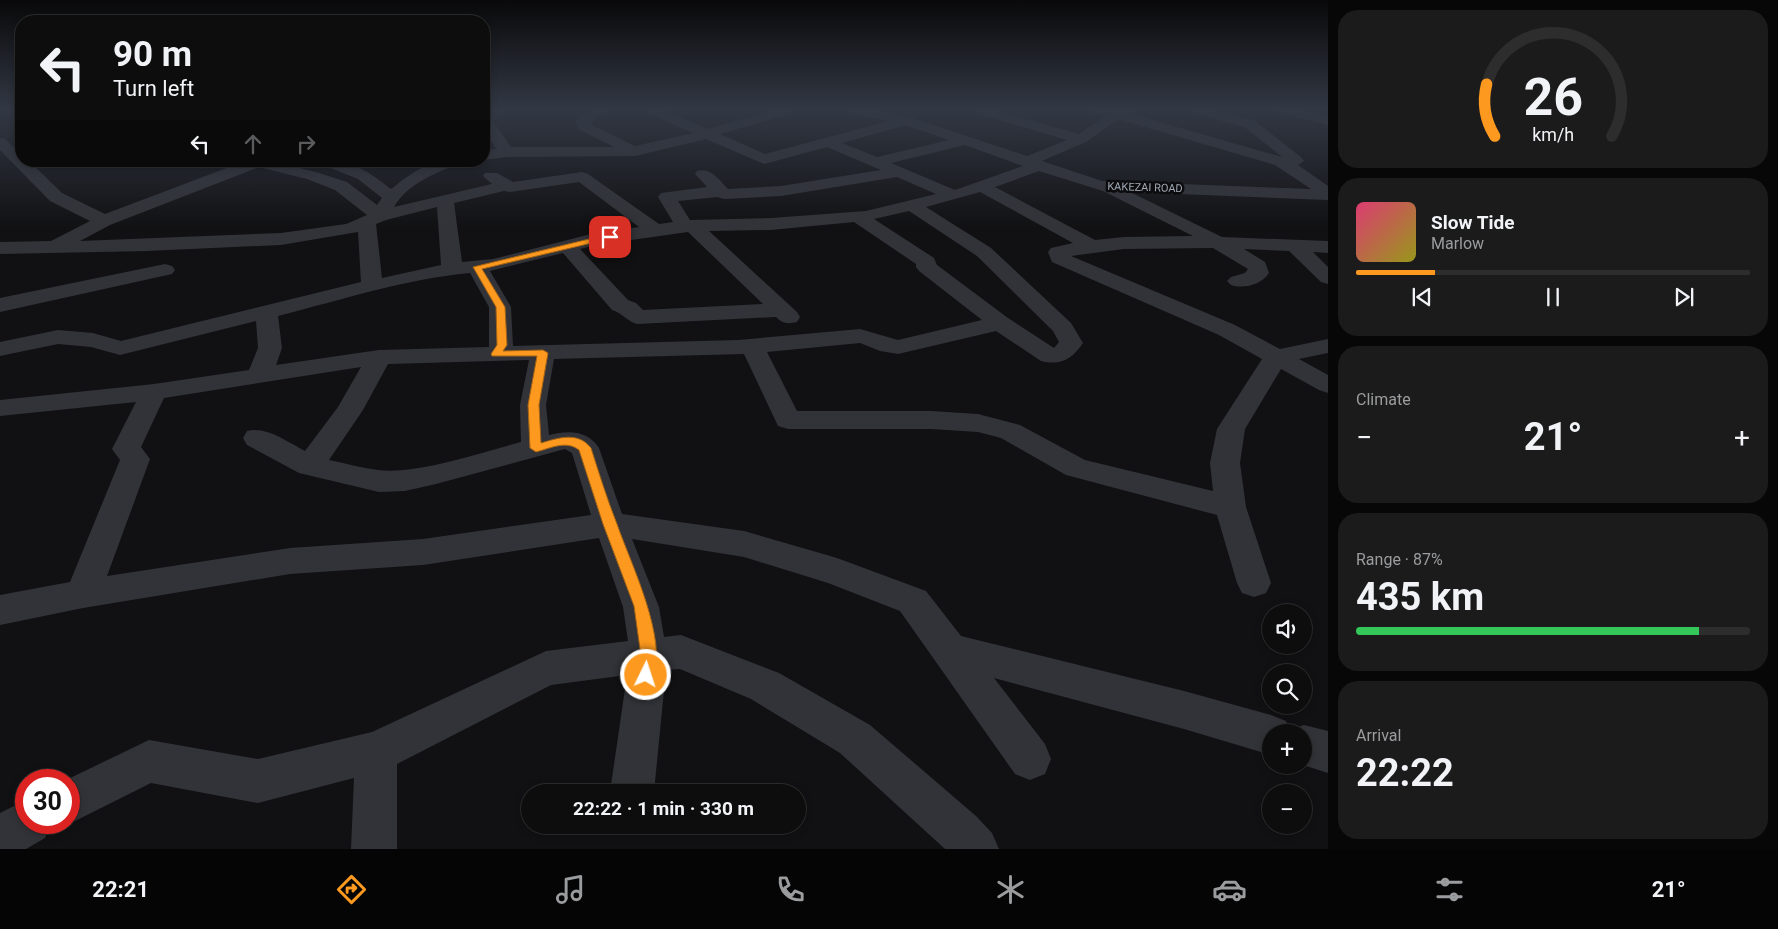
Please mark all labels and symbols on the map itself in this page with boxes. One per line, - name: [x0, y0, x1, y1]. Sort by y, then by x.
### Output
- street label: KAKEZAI ROAD: [1107, 180, 1183, 195]
- pin: [589, 216, 631, 258]
- position arrow: [619, 648, 671, 700]
- speed limit sign: 30: [15, 769, 80, 834]

